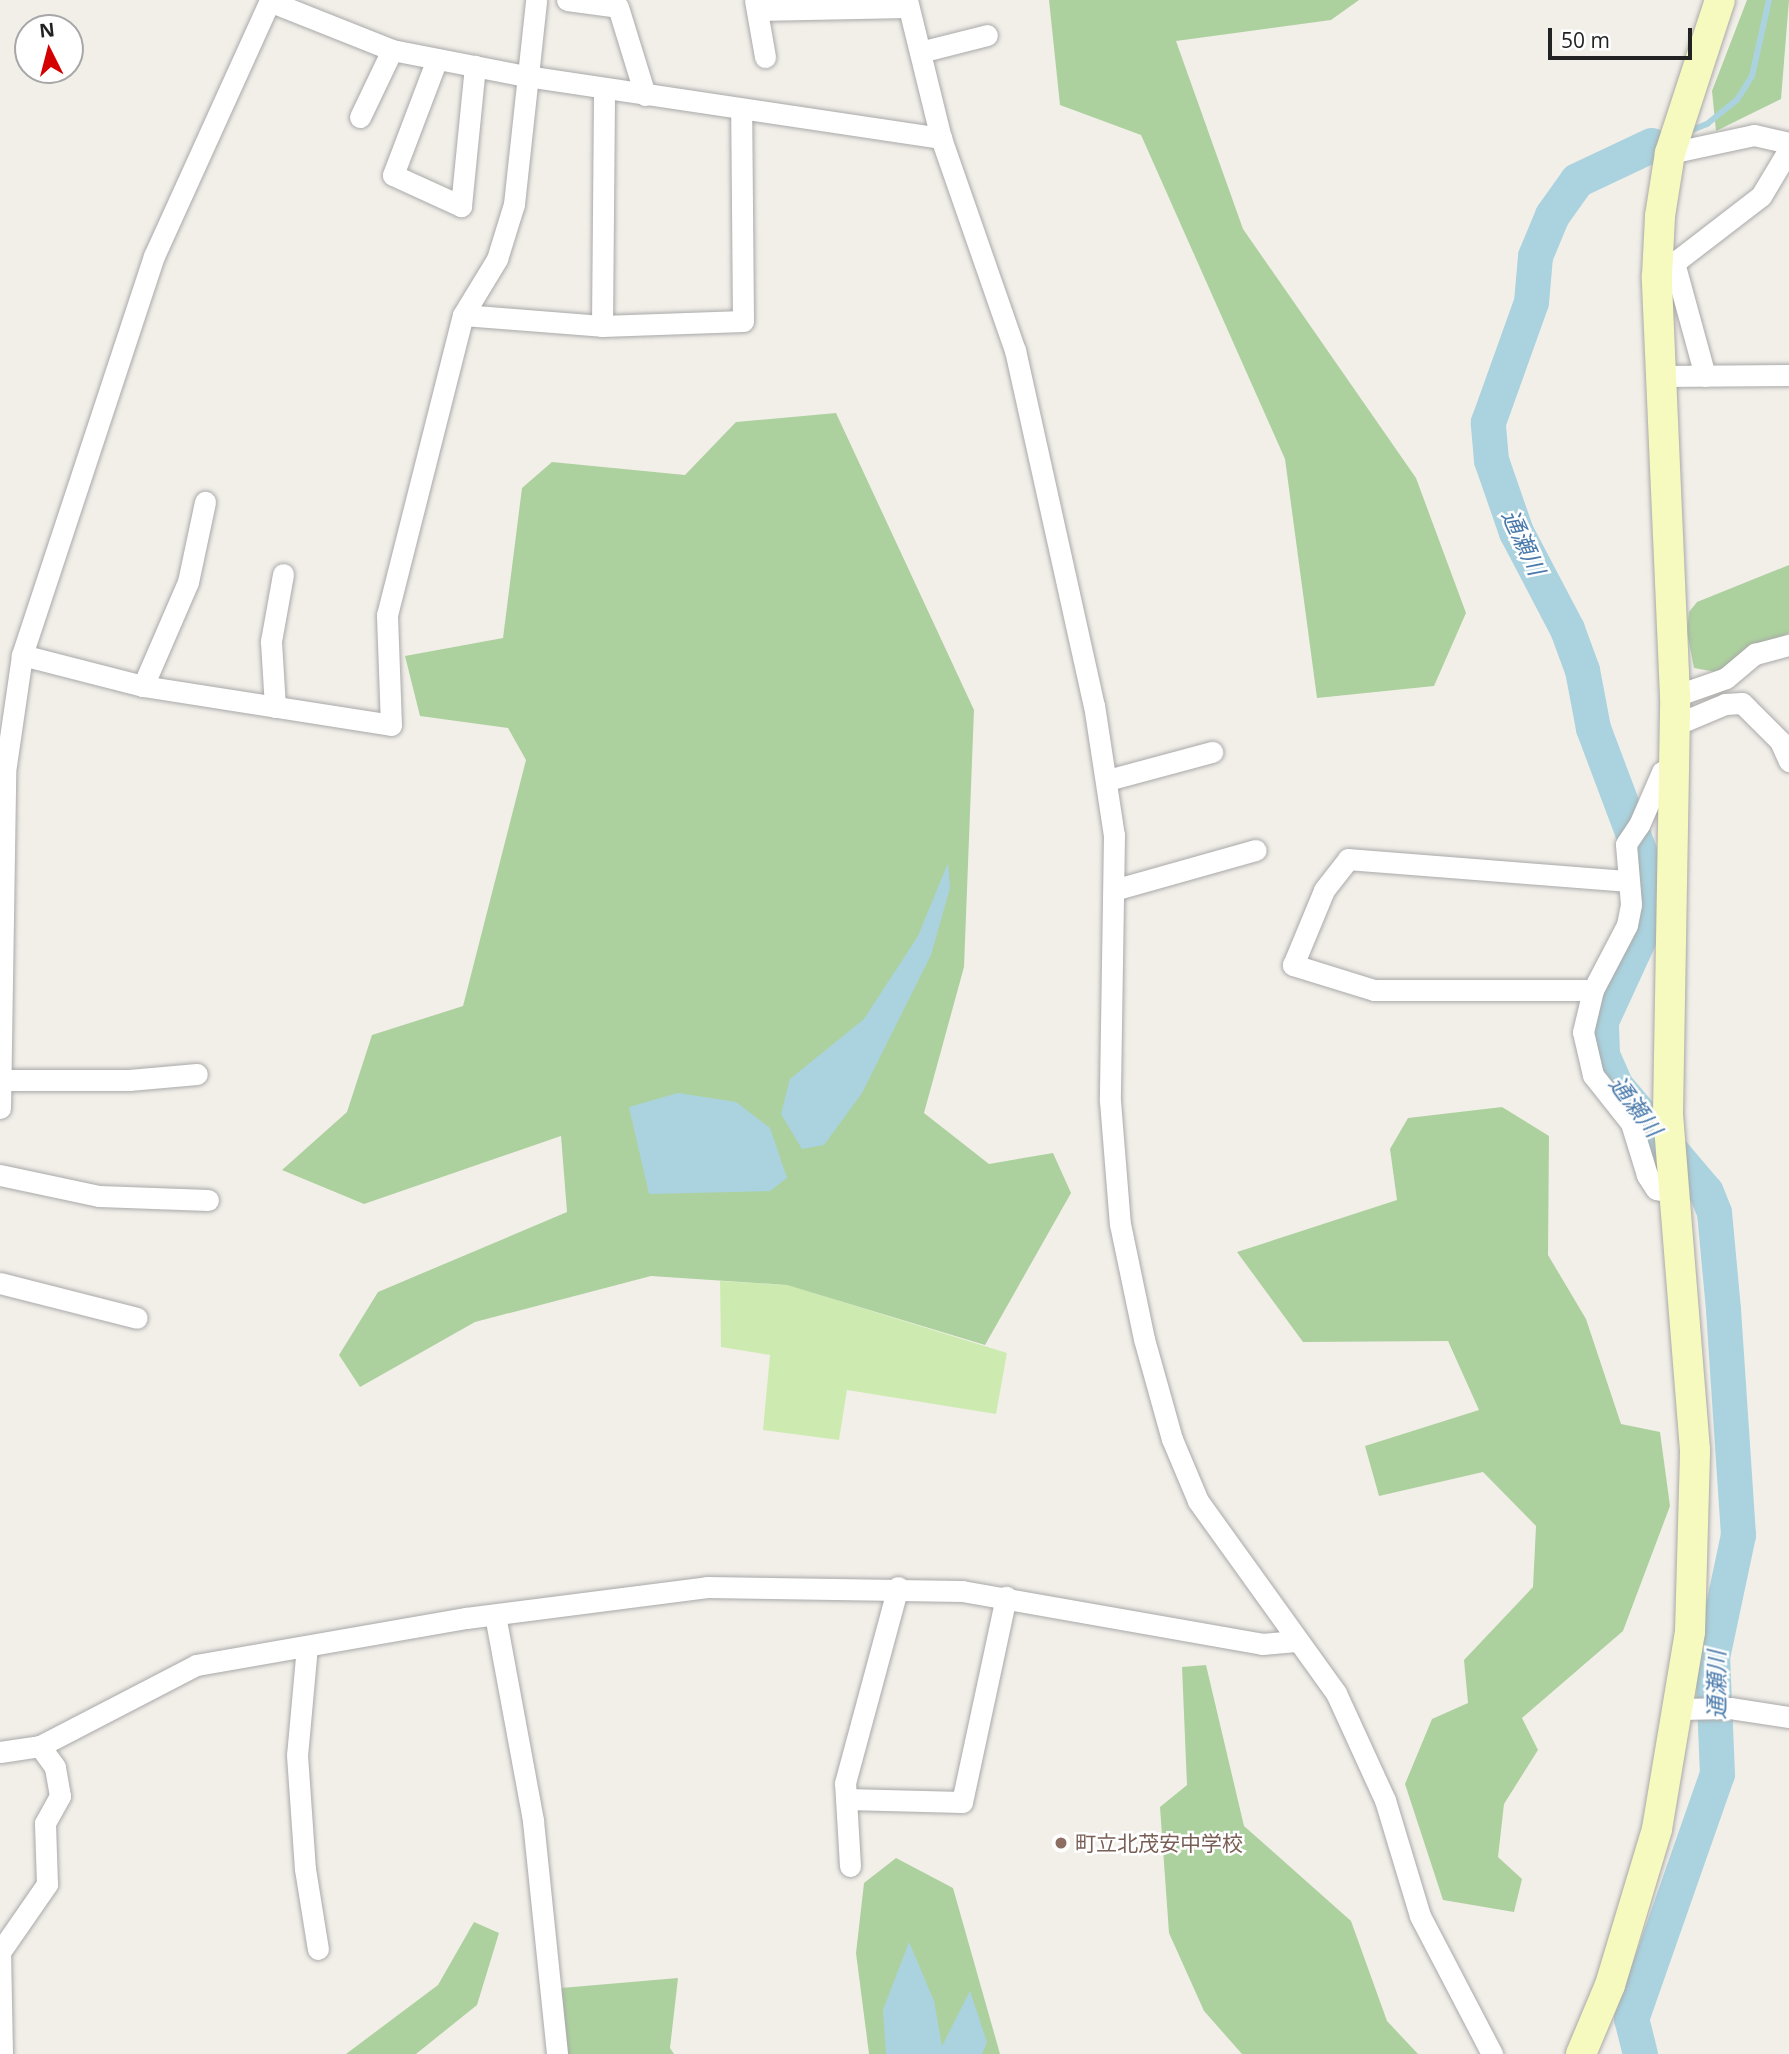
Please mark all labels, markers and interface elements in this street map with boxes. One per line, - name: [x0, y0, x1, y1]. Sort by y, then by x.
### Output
- north arrow: [14, 14, 84, 84]
- scale bar: [1551, 14, 1694, 58]
- text: N: [38, 16, 56, 44]
- text: 50 m: [1561, 26, 1610, 54]
- water label: 通瀬川: [1497, 505, 1551, 579]
- water label: 通瀬川: [1604, 1070, 1668, 1142]
- water label: 通瀬川: [1702, 1651, 1730, 1719]
- place label: 町立北茂安中学校: [1075, 1830, 1243, 1856]
- marker: 町立北茂安中学校: [1053, 1835, 1069, 1851]

